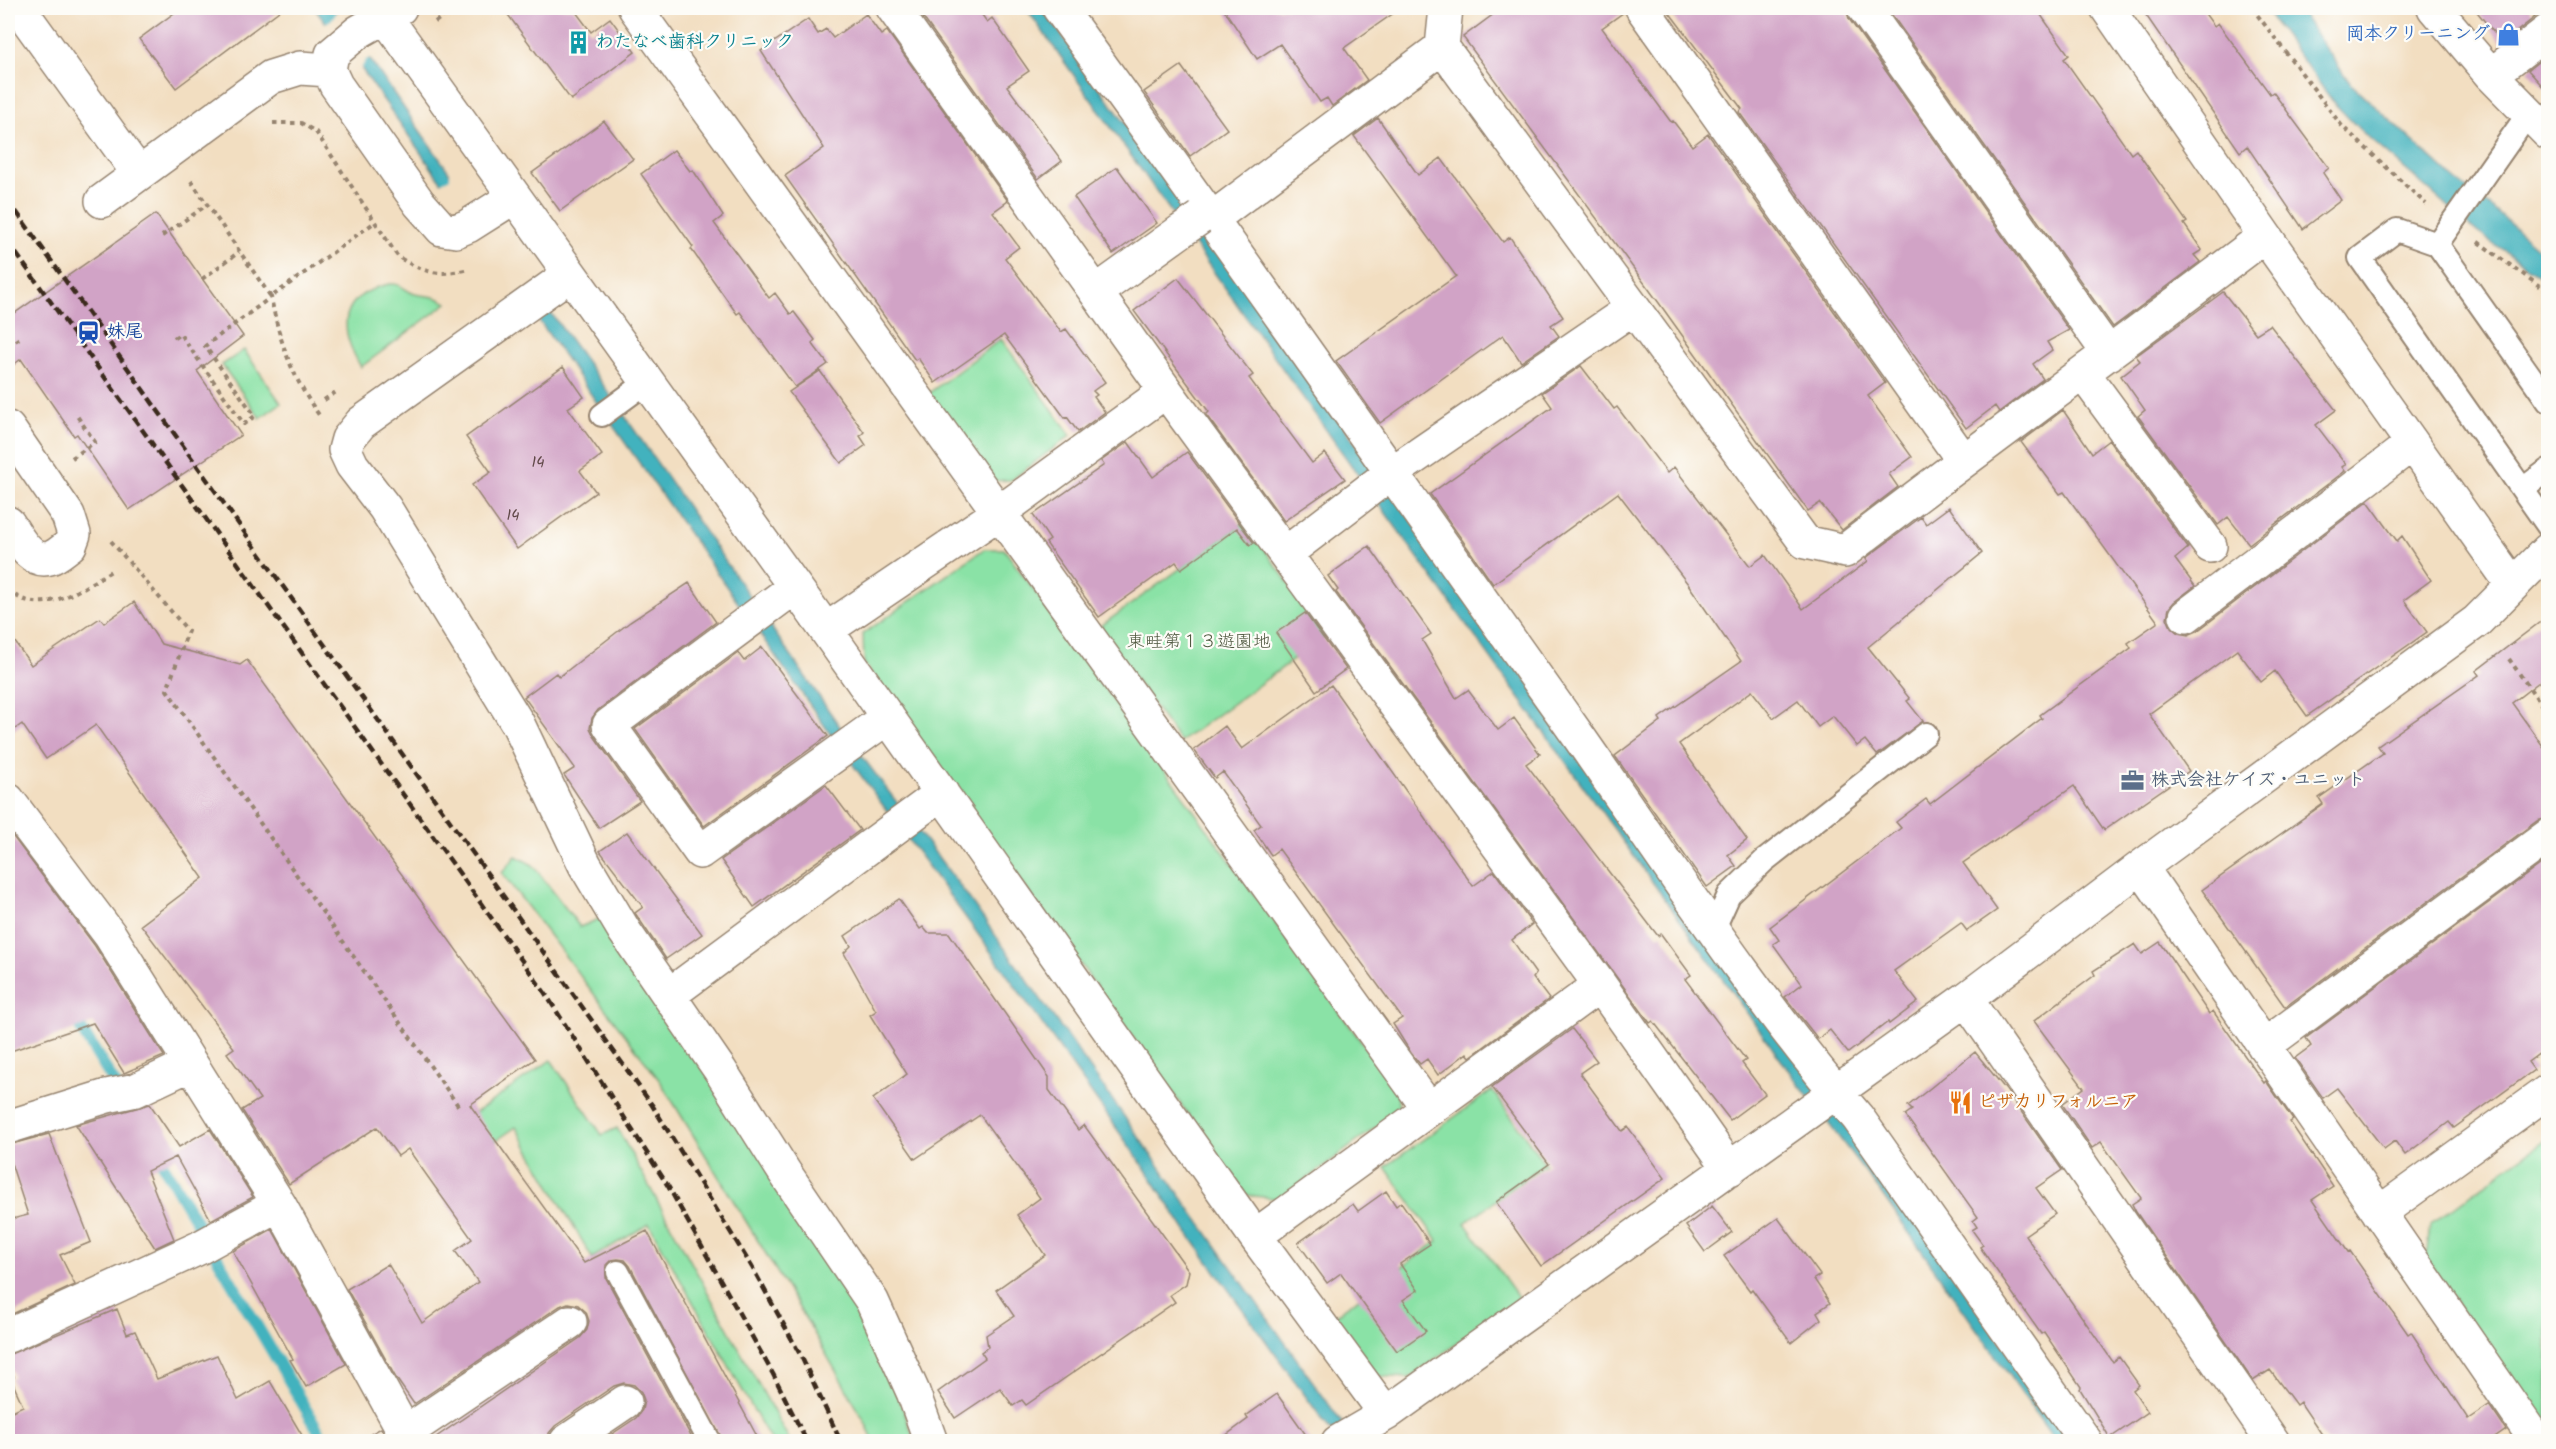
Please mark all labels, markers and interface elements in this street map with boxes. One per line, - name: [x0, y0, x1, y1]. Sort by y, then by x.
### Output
- place label: 岡本クリーニング: [2346, 20, 2490, 49]
- shop icon: 岡本クリーニング: [2495, 21, 2521, 47]
- place label: わたなべ歯科クリニック: [596, 28, 794, 57]
- building icon: わたなべ歯科クリニック: [565, 29, 591, 55]
- place label: 妹尾: [107, 318, 143, 347]
- station icon: 妹尾: [76, 319, 102, 345]
- house number: 14: [532, 451, 544, 475]
- house number: 14: [507, 504, 519, 528]
- park label: 東畦第１３遊園地: [1127, 628, 1271, 657]
- place label: 株式会社ケイズ・ユニット: [2151, 766, 2365, 795]
- office icon: 株式会社ケイズ・ユニット: [2120, 767, 2146, 793]
- place label: ピザカリフォルニア: [1978, 1088, 2139, 1117]
- restaurant icon: ピザカリフォルニア: [1947, 1089, 1973, 1115]

